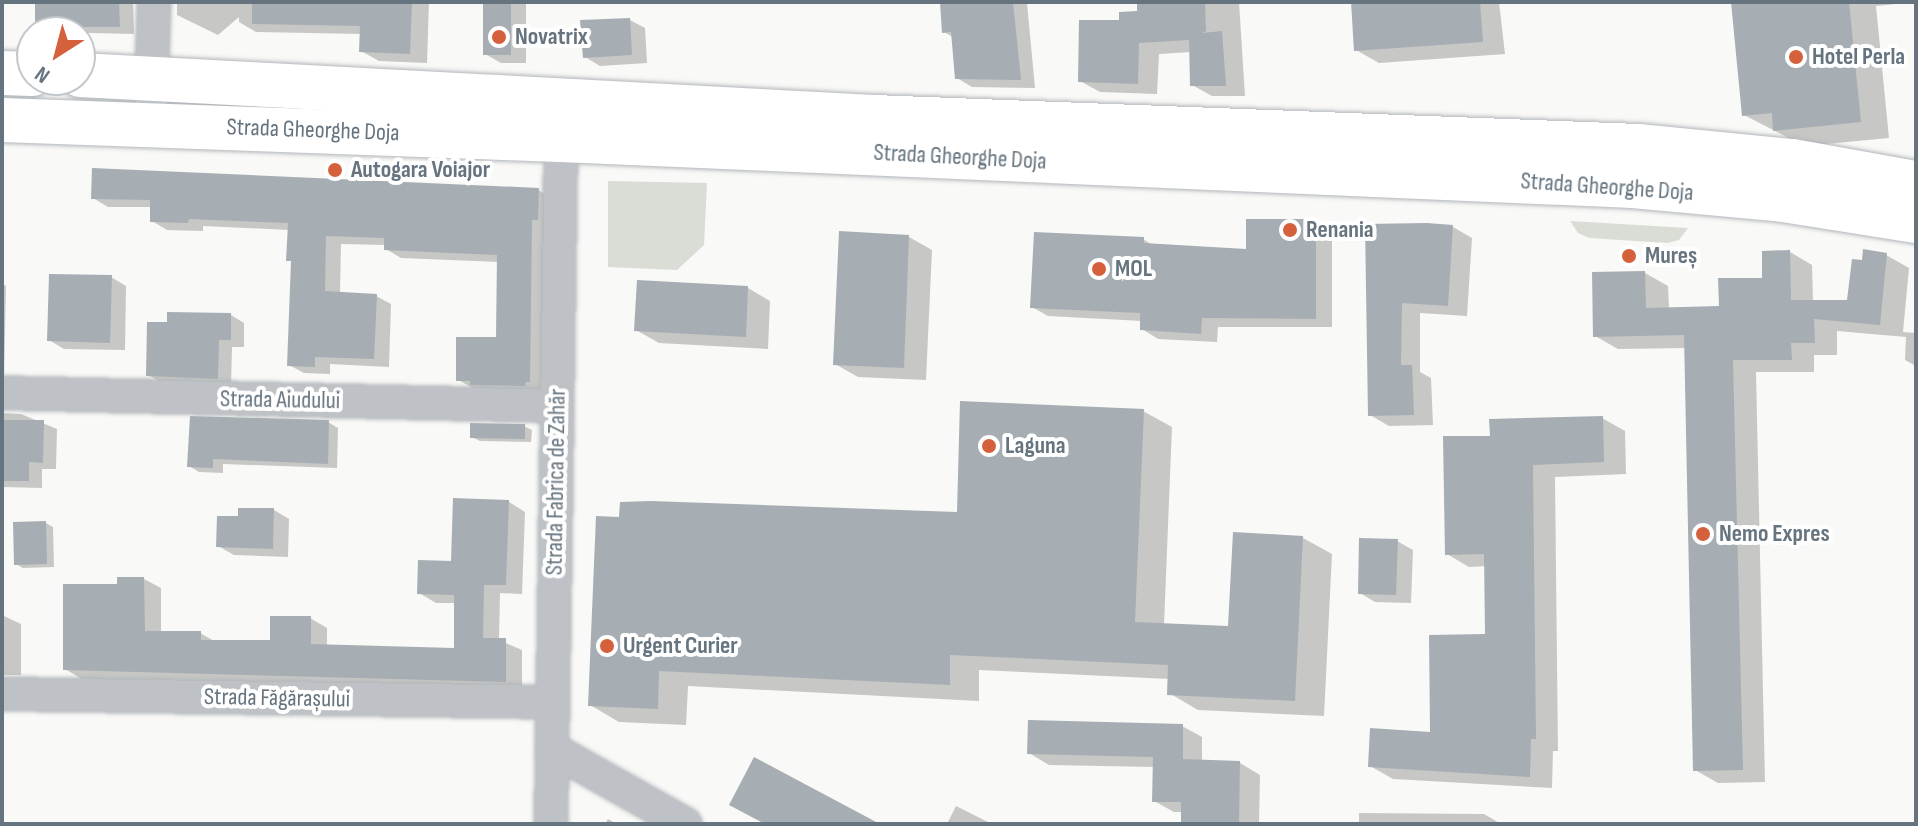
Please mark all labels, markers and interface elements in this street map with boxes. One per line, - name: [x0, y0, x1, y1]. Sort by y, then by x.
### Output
- north arrow: [16, 16, 96, 96]
- place label: Novatrix: [515, 23, 588, 51]
- marker: Novatrix: [490, 28, 508, 46]
- place label: Hotel Perla: [1812, 43, 1905, 71]
- marker: Hotel Perla: [1787, 48, 1805, 66]
- text: N: [30, 60, 55, 89]
- street label: Strada Gheorghe Doja: [226, 113, 400, 147]
- street label: Strada Gheorghe Doja: [873, 138, 1047, 176]
- place label: Autogara Voiajor: [351, 156, 490, 184]
- marker: Autogara Voiajor: [326, 161, 344, 179]
- street label: Strada Gheorghe Doja: [1520, 167, 1694, 207]
- place label: Renania: [1306, 216, 1374, 244]
- marker: Renania: [1281, 221, 1299, 239]
- place label: Mureș: [1645, 242, 1697, 270]
- marker: Mureș: [1620, 247, 1638, 265]
- place label: MOL: [1115, 255, 1152, 283]
- marker: MOL: [1090, 260, 1108, 278]
- street label: Strada Aiudului: [220, 385, 340, 415]
- street label: Strada Fabrica de Zahăr: [540, 388, 572, 576]
- place label: Laguna: [1005, 432, 1065, 460]
- marker: Laguna: [980, 437, 998, 455]
- place label: Nemo Expres: [1719, 520, 1830, 548]
- marker: Nemo Expres: [1694, 525, 1712, 543]
- place label: Urgent Curier: [623, 632, 738, 660]
- marker: Urgent Curier: [598, 637, 616, 655]
- street label: Strada Făgărașului: [204, 682, 350, 714]

